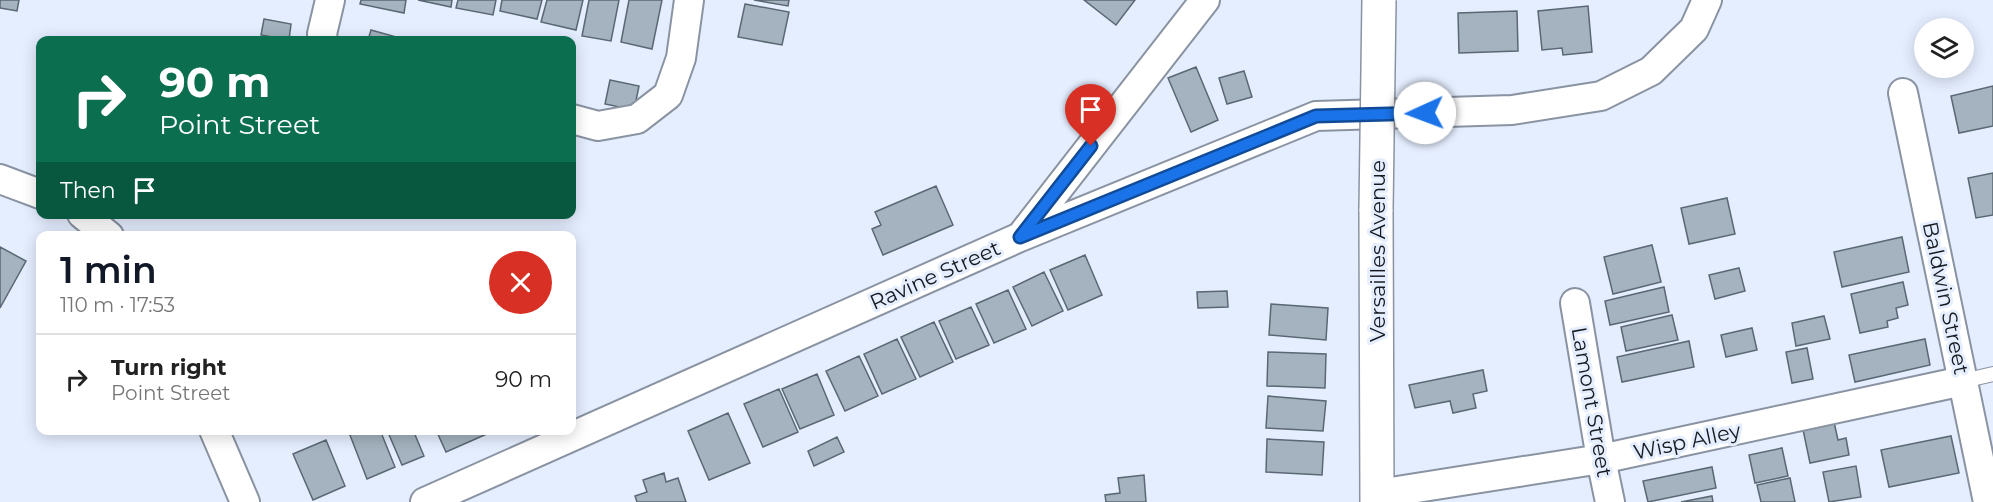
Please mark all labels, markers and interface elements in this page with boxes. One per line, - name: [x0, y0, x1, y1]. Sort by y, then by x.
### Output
- map controls: [1914, 18, 1974, 78]
- button: layers: [1914, 18, 1974, 78]
- text: 90 m: [159, 56, 270, 108]
- icon: right: [60, 60, 138, 138]
- position arrow: [1393, 81, 1457, 145]
- pin: [1065, 84, 1116, 146]
- icon: arrive: [1074, 93, 1107, 126]
- text: Point Street: [159, 108, 320, 141]
- street label: Versailles Avenue: [1365, 160, 1390, 342]
- icon: arrive: [128, 174, 161, 207]
- text: Then: [60, 177, 116, 204]
- street label: Baldwin Street: [1918, 219, 1974, 377]
- street label: Ravine Street: [866, 235, 1004, 315]
- text: 1 min: [60, 248, 157, 292]
- button: close: [489, 251, 552, 314]
- text: 110 m · 17:53: [60, 293, 175, 317]
- street label: Lamont Street: [1566, 325, 1618, 479]
- text: Turn right: [111, 354, 226, 381]
- icon: right: [60, 363, 93, 396]
- text: 90 m: [495, 366, 552, 393]
- text: Point Street: [111, 381, 230, 405]
- street label: Wisp Alley: [1631, 417, 1743, 465]

